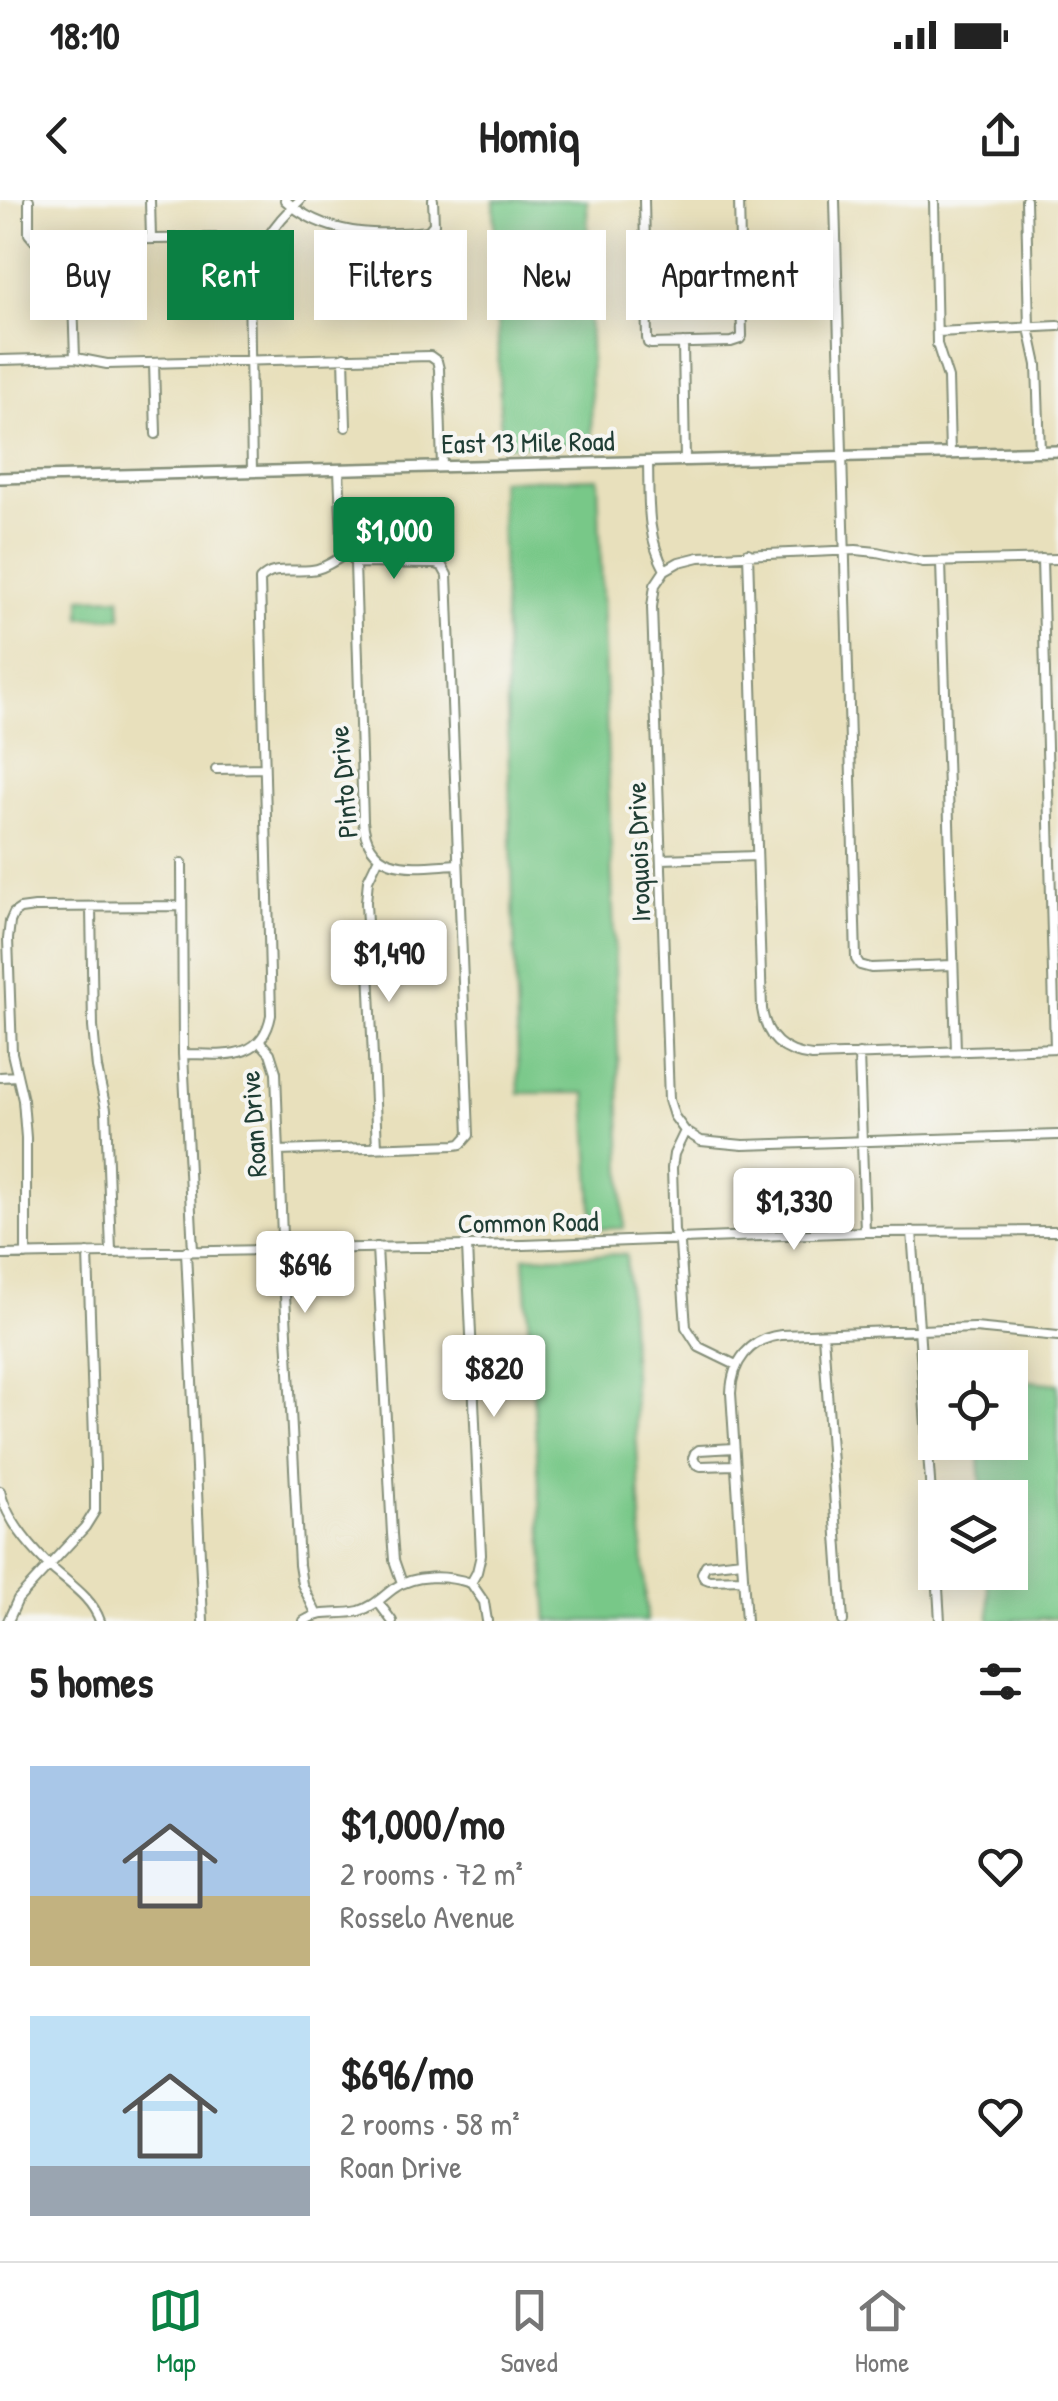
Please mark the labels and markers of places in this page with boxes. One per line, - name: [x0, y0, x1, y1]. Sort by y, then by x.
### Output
- pin: $1,000: [313, 497, 475, 582]
- pin: $1,490: [308, 920, 470, 1005]
- pin: $1,330: [713, 1168, 875, 1253]
- pin: $696: [246, 1231, 364, 1316]
- pin: $820: [435, 1335, 553, 1420]

